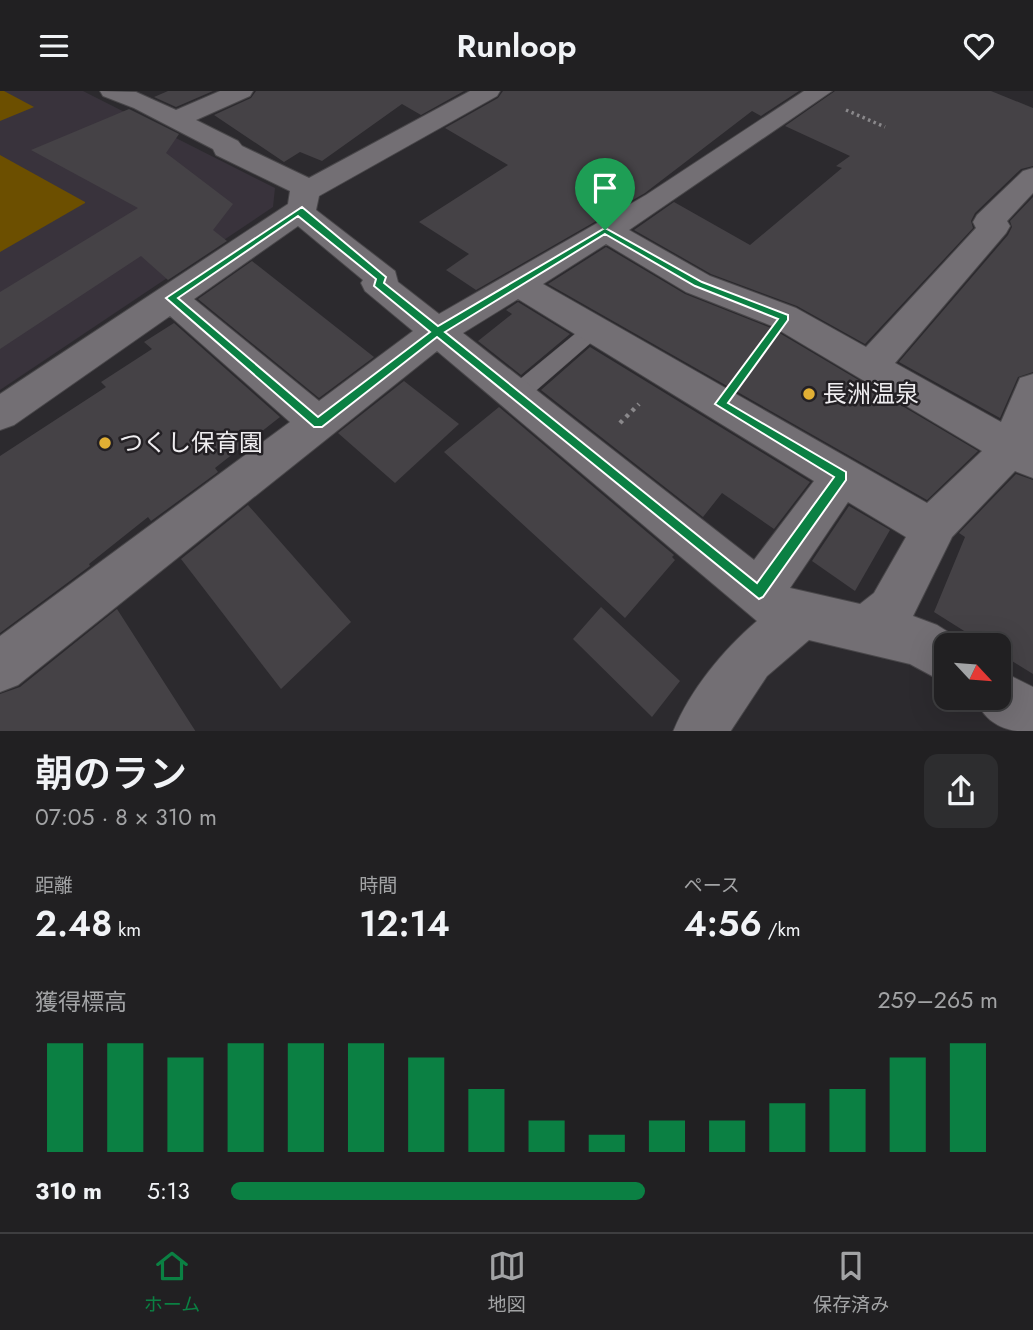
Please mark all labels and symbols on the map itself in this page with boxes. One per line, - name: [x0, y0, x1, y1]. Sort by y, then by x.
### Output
- pin: [575, 158, 635, 230]
- place label: 長洲温泉: [823, 376, 919, 411]
- marker: 長洲温泉: [801, 386, 817, 402]
- place label: つくし保育園: [119, 425, 263, 460]
- marker: つくし保育園: [97, 435, 113, 451]
- north arrow: [934, 633, 1012, 711]

